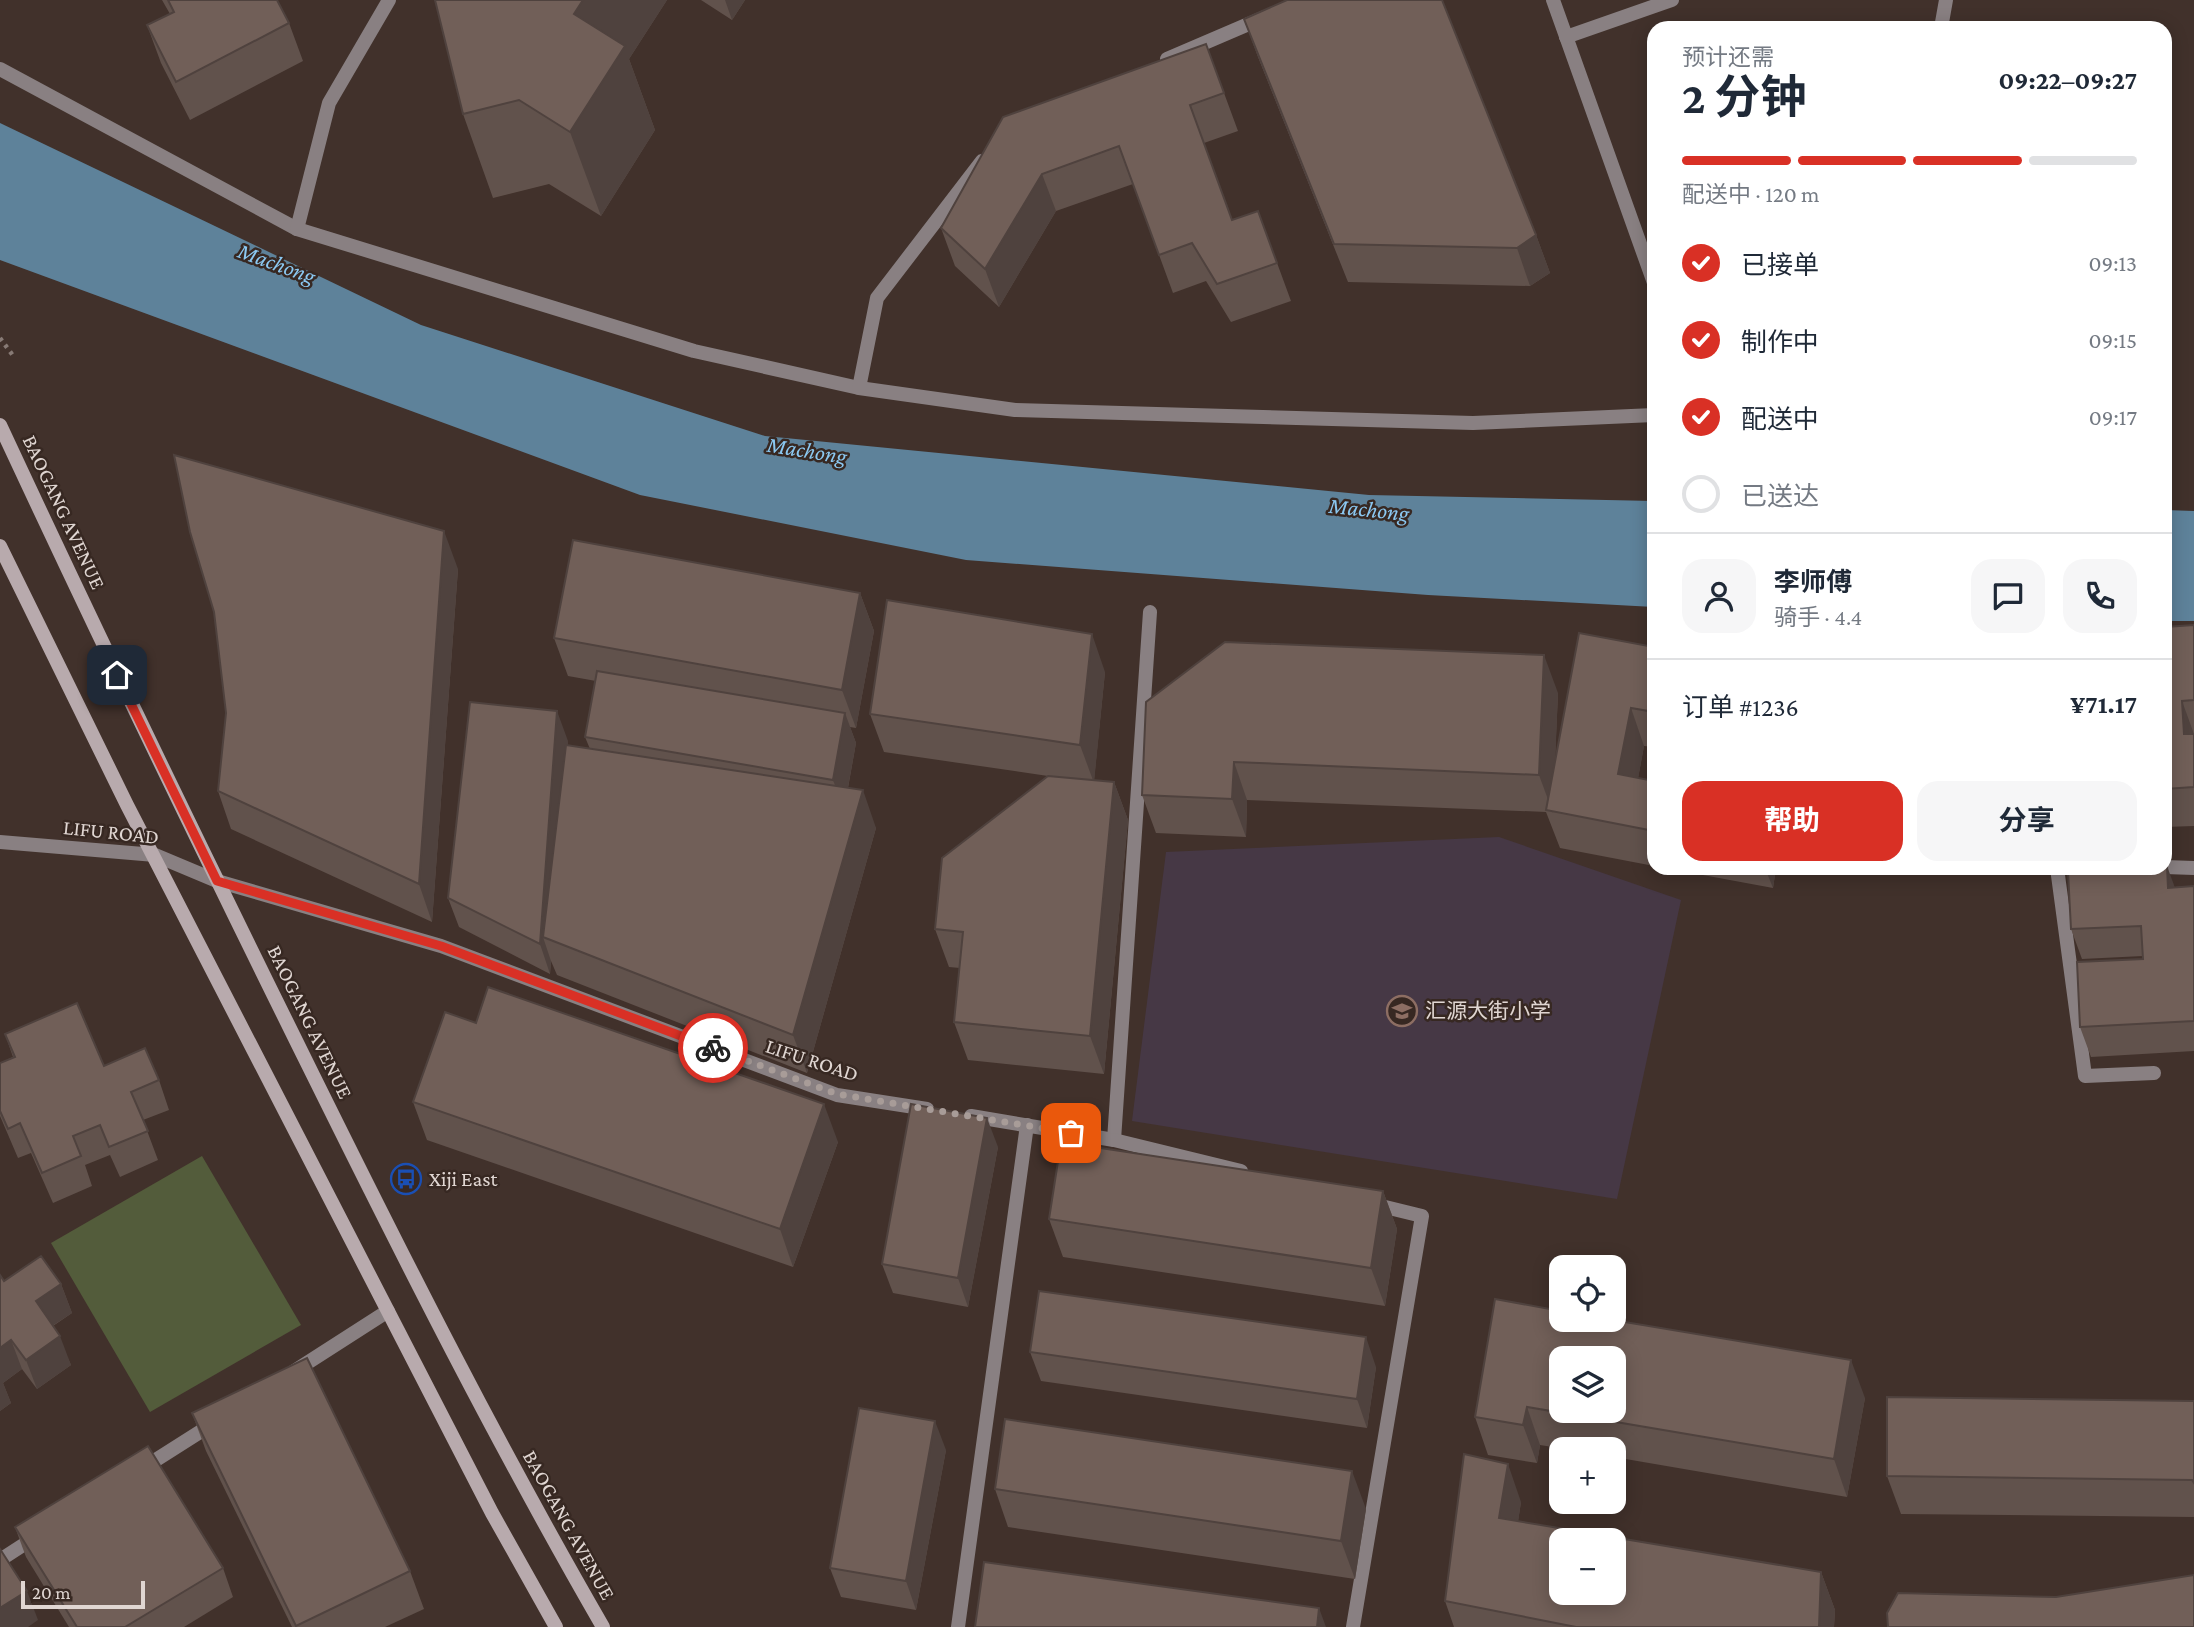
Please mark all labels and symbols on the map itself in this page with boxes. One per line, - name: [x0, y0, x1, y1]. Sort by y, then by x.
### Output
- water label: Machong: [234, 237, 320, 289]
- street label: BAOGANG AVENUE: [18, 431, 110, 593]
- water label: Machong: [764, 431, 850, 469]
- water label: Machong: [1327, 492, 1411, 526]
- pin: [87, 645, 147, 705]
- street label: LIFU ROAD: [62, 815, 160, 849]
- street label: BAOGANG AVENUE: [263, 942, 357, 1102]
- school or university icon: 汇源大街小学: [1385, 994, 1419, 1028]
- place label: 汇源大街小学: [1425, 999, 1551, 1023]
- courier: [678, 1013, 748, 1083]
- street label: LIFU ROAD: [763, 1034, 861, 1086]
- pin: [1041, 1103, 1101, 1163]
- bus stop icon: Xiji East: [389, 1162, 423, 1196]
- place label: Xiji East: [429, 1167, 498, 1191]
- street label: BAOGANG AVENUE: [518, 1446, 620, 1604]
- scale bar: [21, 1578, 145, 1610]

